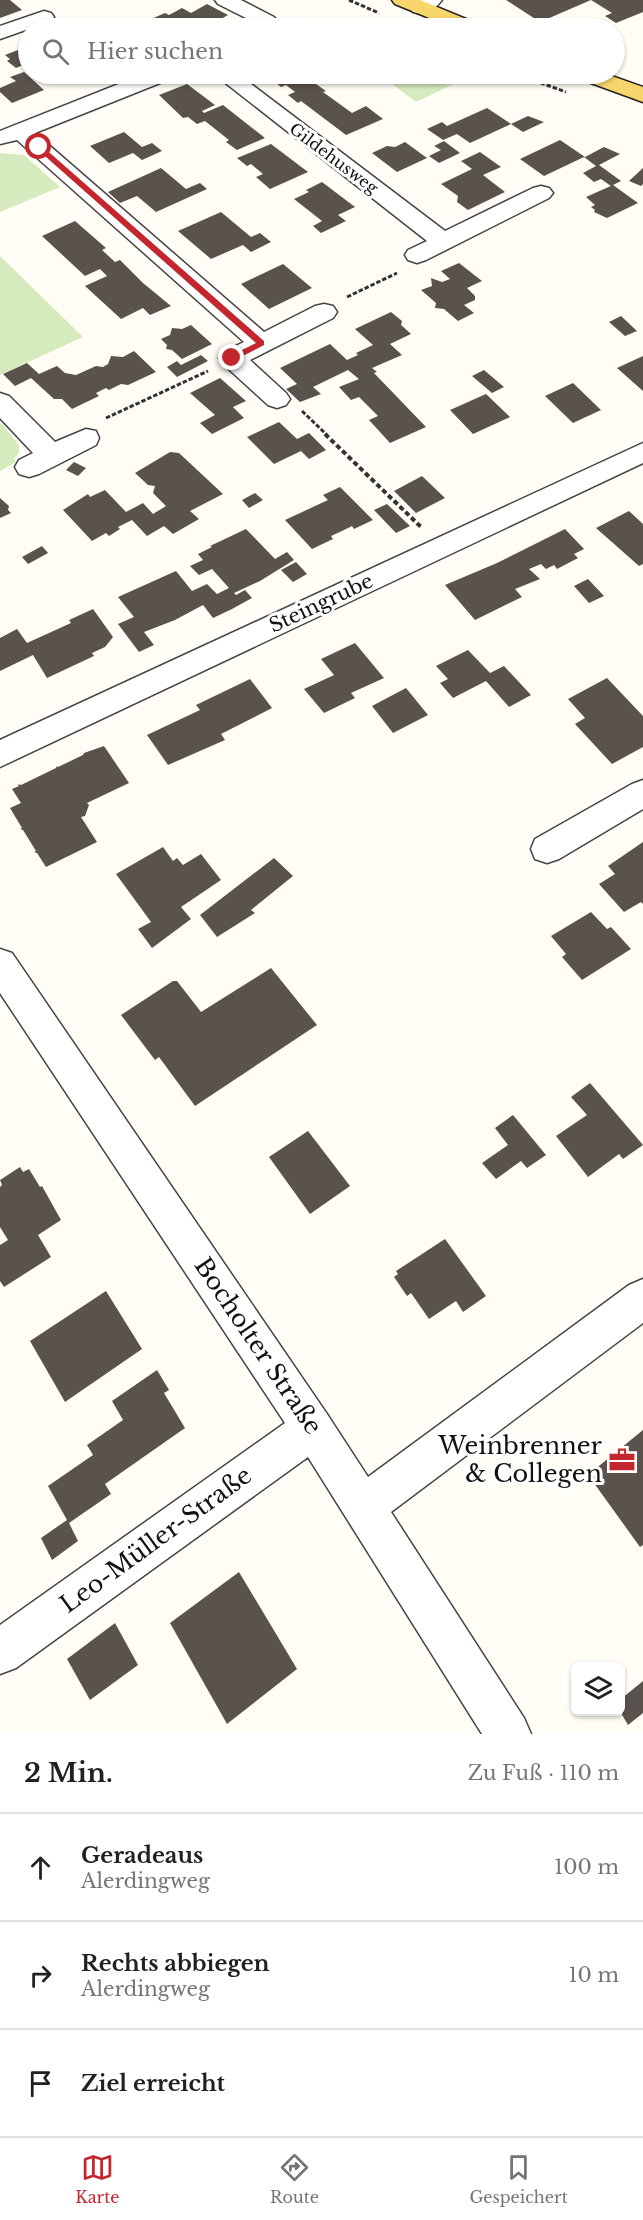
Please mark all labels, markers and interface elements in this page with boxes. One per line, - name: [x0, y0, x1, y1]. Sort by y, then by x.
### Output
- search box: [18, 18, 625, 84]
- icon: search: [39, 35, 72, 68]
- text: Hier suchen: [87, 38, 223, 65]
- street label: Gildehusweg: [286, 118, 382, 198]
- route start: [25, 133, 51, 159]
- route end: [218, 344, 244, 370]
- street label: Steingrube: [265, 568, 377, 638]
- street label: Bocholter Straße: [189, 1252, 328, 1440]
- place label: Weinbrenner & Collegen: [437, 1431, 603, 1488]
- office icon: Weinbrenner & Collegen: [607, 1445, 637, 1475]
- street label: Leo-Müller-Straße: [54, 1460, 257, 1619]
- map controls: [571, 1662, 625, 1716]
- button: layers: [571, 1662, 625, 1716]
- text: 2 Min.: [24, 1757, 113, 1789]
- text: Zu Fuß · 110 m: [468, 1761, 619, 1785]
- text: Geradeaus: [81, 1842, 203, 1869]
- icon: ahead: [24, 1851, 57, 1884]
- text: 100 m: [554, 1855, 619, 1879]
- text: Alerdingweg: [81, 1869, 210, 1893]
- text: Rechts abbiegen: [81, 1950, 270, 1977]
- icon: right: [24, 1959, 57, 1992]
- text: 10 m: [569, 1963, 619, 1987]
- text: Alerdingweg: [81, 1977, 210, 2001]
- icon: arrive: [24, 2067, 57, 2100]
- text: Ziel erreicht: [81, 2070, 225, 2097]
- tab: Karte: [75, 2151, 119, 2207]
- tab: Route: [270, 2151, 319, 2207]
- tab: Gespeichert: [469, 2151, 568, 2207]

